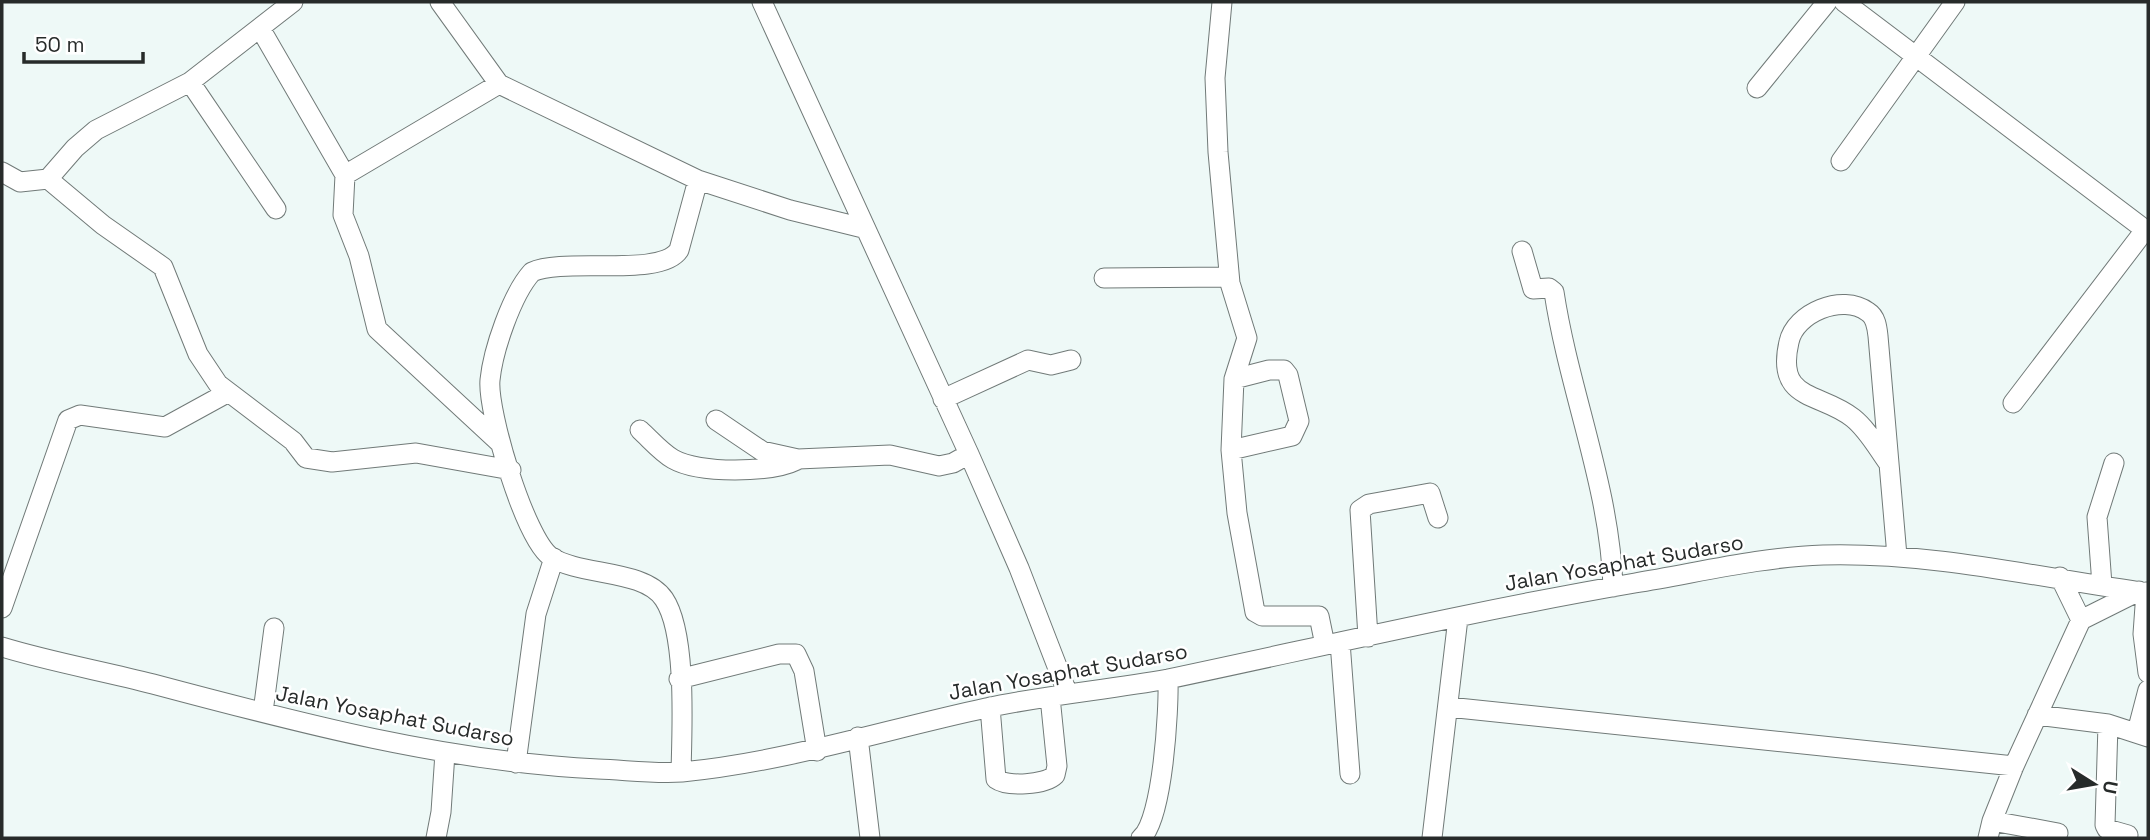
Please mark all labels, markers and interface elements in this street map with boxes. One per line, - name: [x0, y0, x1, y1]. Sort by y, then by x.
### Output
- scale bar: [24, 21, 144, 65]
- text: 50 m: [35, 31, 85, 58]
- street label: Jalan Yosaphat Sudarso: [1502, 528, 1746, 597]
- street label: Jalan Yosaphat Sudarso: [946, 637, 1190, 706]
- street label: Jalan Yosaphat Sudarso: [274, 679, 517, 752]
- north arrow: [2059, 749, 2129, 819]
- text: U: [2097, 778, 2124, 796]

